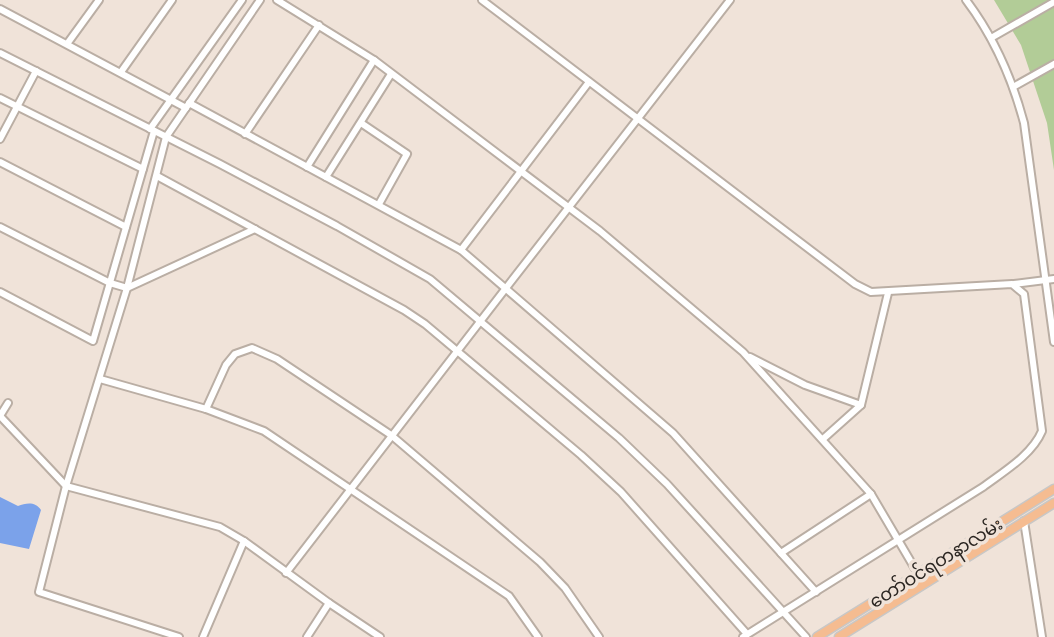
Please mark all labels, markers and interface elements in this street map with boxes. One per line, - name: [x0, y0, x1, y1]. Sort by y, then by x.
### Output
- street label: တော်ဝင်ရတနာလမ်း: [864, 511, 1009, 616]

